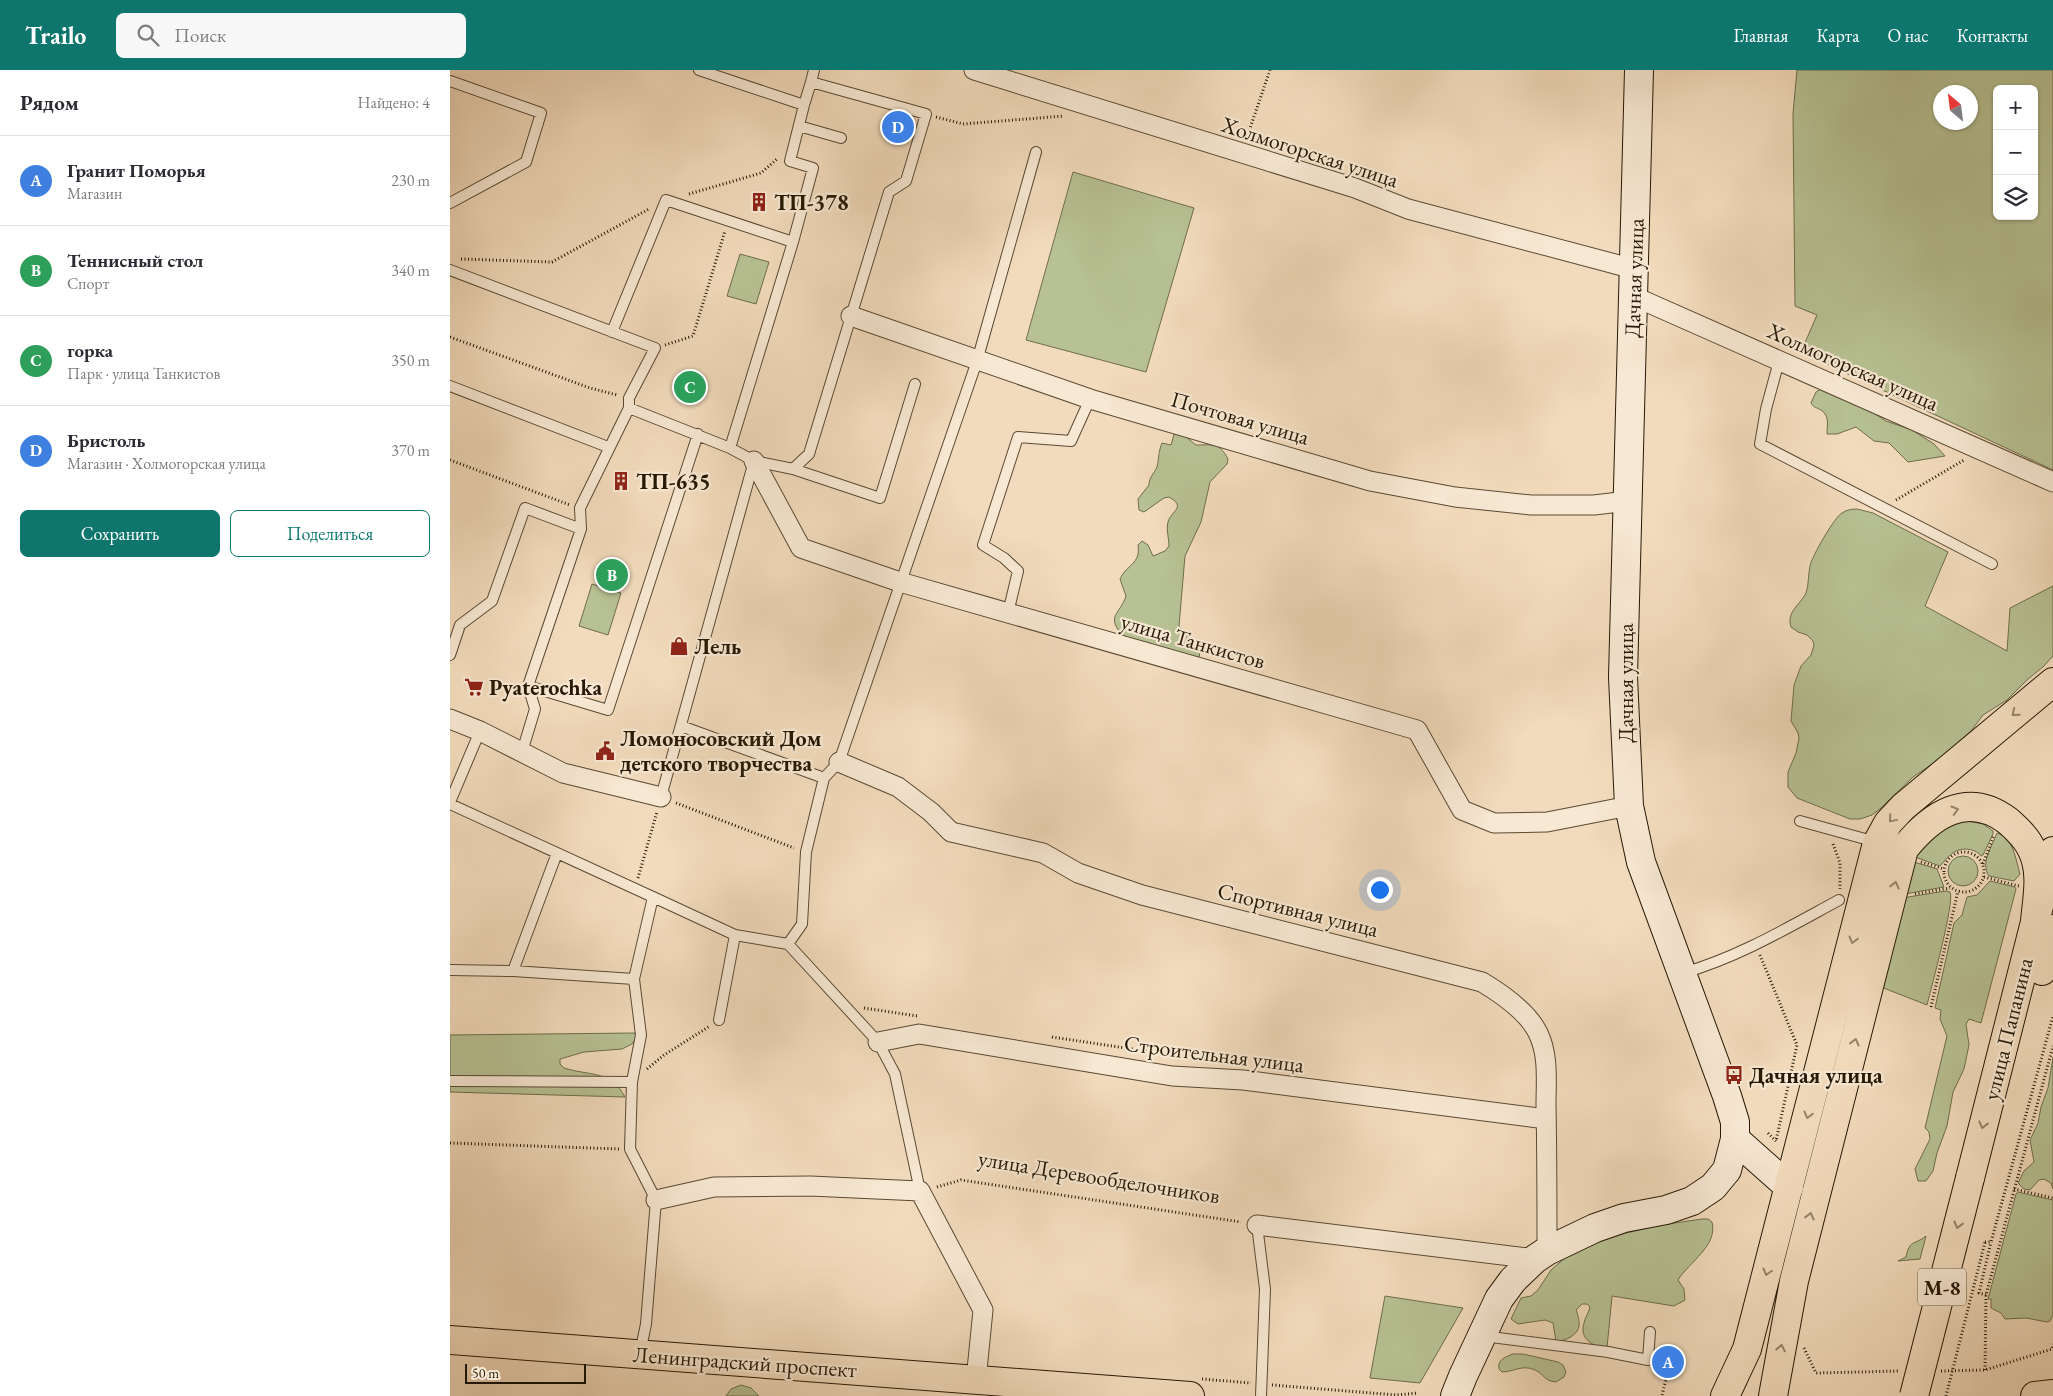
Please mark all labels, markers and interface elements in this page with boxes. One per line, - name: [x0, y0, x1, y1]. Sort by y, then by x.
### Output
- search box: [116, 13, 466, 58]
- text: Trailo: [25, 20, 86, 51]
- icon: search: [134, 21, 162, 49]
- text: Поиск: [174, 23, 226, 48]
- text: Главная: [1734, 24, 1788, 47]
- text: Карта: [1816, 24, 1859, 47]
- text: О нас: [1887, 24, 1929, 47]
- text: Контакты: [1957, 24, 2028, 47]
- north arrow: [1933, 85, 1978, 130]
- map controls: [1993, 85, 2038, 220]
- button: +: [1993, 85, 2038, 130]
- text: Рядом: [20, 89, 79, 116]
- text: Найдено: 4: [358, 92, 430, 113]
- pin: D: [882, 108, 914, 146]
- street label: Холмогорская улица: [1217, 109, 1402, 194]
- button: −: [1993, 130, 2038, 175]
- text: Гранит Поморья: [67, 158, 206, 183]
- text: A: [30, 170, 42, 191]
- text: 230 m: [391, 170, 430, 191]
- button: layers: [1993, 175, 2038, 220]
- text: Магазин: [67, 183, 122, 204]
- place label: ТП-378: [774, 188, 849, 217]
- building icon: ТП-378: [748, 191, 770, 213]
- street label: Дачная улица: [1617, 218, 1651, 338]
- text: Теннисный стол: [67, 248, 203, 273]
- text: B: [31, 260, 41, 281]
- text: 340 m: [391, 260, 430, 281]
- text: Спорт: [67, 273, 109, 294]
- street label: Холмогорская улица: [1762, 316, 1943, 418]
- text: горка: [67, 338, 113, 363]
- text: C: [30, 350, 42, 371]
- text: 350 m: [391, 350, 430, 371]
- text: Парк · улица Танкистов: [67, 363, 220, 384]
- pin: C: [674, 368, 706, 406]
- street label: Почтовая улица: [1167, 384, 1313, 452]
- text: Бристоль: [67, 428, 145, 453]
- text: D: [30, 440, 42, 461]
- text: 370 m: [391, 440, 430, 461]
- text: Магазин · Холмогорская улица: [67, 453, 266, 474]
- place label: ТП-635: [636, 467, 711, 496]
- building icon: ТП-635: [610, 470, 632, 492]
- button: Сохранить: [20, 510, 220, 557]
- button: Поделиться: [230, 510, 430, 557]
- pin: B: [596, 556, 628, 594]
- street label: улица Танкистов: [1118, 607, 1268, 675]
- street label: Дачная улица: [1611, 623, 1640, 743]
- place label: Лель: [694, 632, 741, 661]
- shop icon: Лель: [668, 635, 690, 657]
- place label: Pyaterochka: [489, 673, 603, 702]
- supermarket icon: Pyaterochka: [463, 676, 485, 698]
- one-way arrow: [2012, 707, 2021, 716]
- place label: Ломоносовский Дом детского творчества: [620, 724, 822, 778]
- public building icon: Ломоносовский Дом детского творчества: [594, 740, 616, 762]
- one-way arrow: [1951, 805, 1960, 816]
- one-way arrow: [1889, 813, 1898, 822]
- street label: Спортивная улица: [1215, 876, 1382, 944]
- your location: [1367, 877, 1393, 903]
- one-way arrow: [1889, 880, 1900, 889]
- one-way arrow: [1848, 936, 1859, 945]
- street label: улица Папанина: [1976, 954, 2040, 1103]
- street label: Строительная улица: [1122, 1029, 1306, 1079]
- one-way arrow: [1849, 1038, 1859, 1046]
- place label: Дачная улица: [1749, 1061, 1883, 1090]
- bus stop icon: Дачная улица: [1723, 1064, 1745, 1086]
- one-way arrow: [1803, 1110, 1813, 1118]
- one-way arrow: [1978, 1120, 1989, 1129]
- street label: улица Деревообделочников: [976, 1144, 1222, 1210]
- one-way arrow: [1804, 1212, 1815, 1221]
- one-way arrow: [1953, 1220, 1964, 1229]
- one-way arrow: [1762, 1267, 1773, 1276]
- road number: М-8: [1918, 1268, 1966, 1306]
- street label: Ленинградский проспект: [632, 1340, 858, 1384]
- pin: A: [1652, 1343, 1684, 1381]
- one-way arrow: [1775, 1343, 1785, 1352]
- scale bar: [465, 1361, 586, 1384]
- text: 50 m: [472, 1364, 499, 1382]

